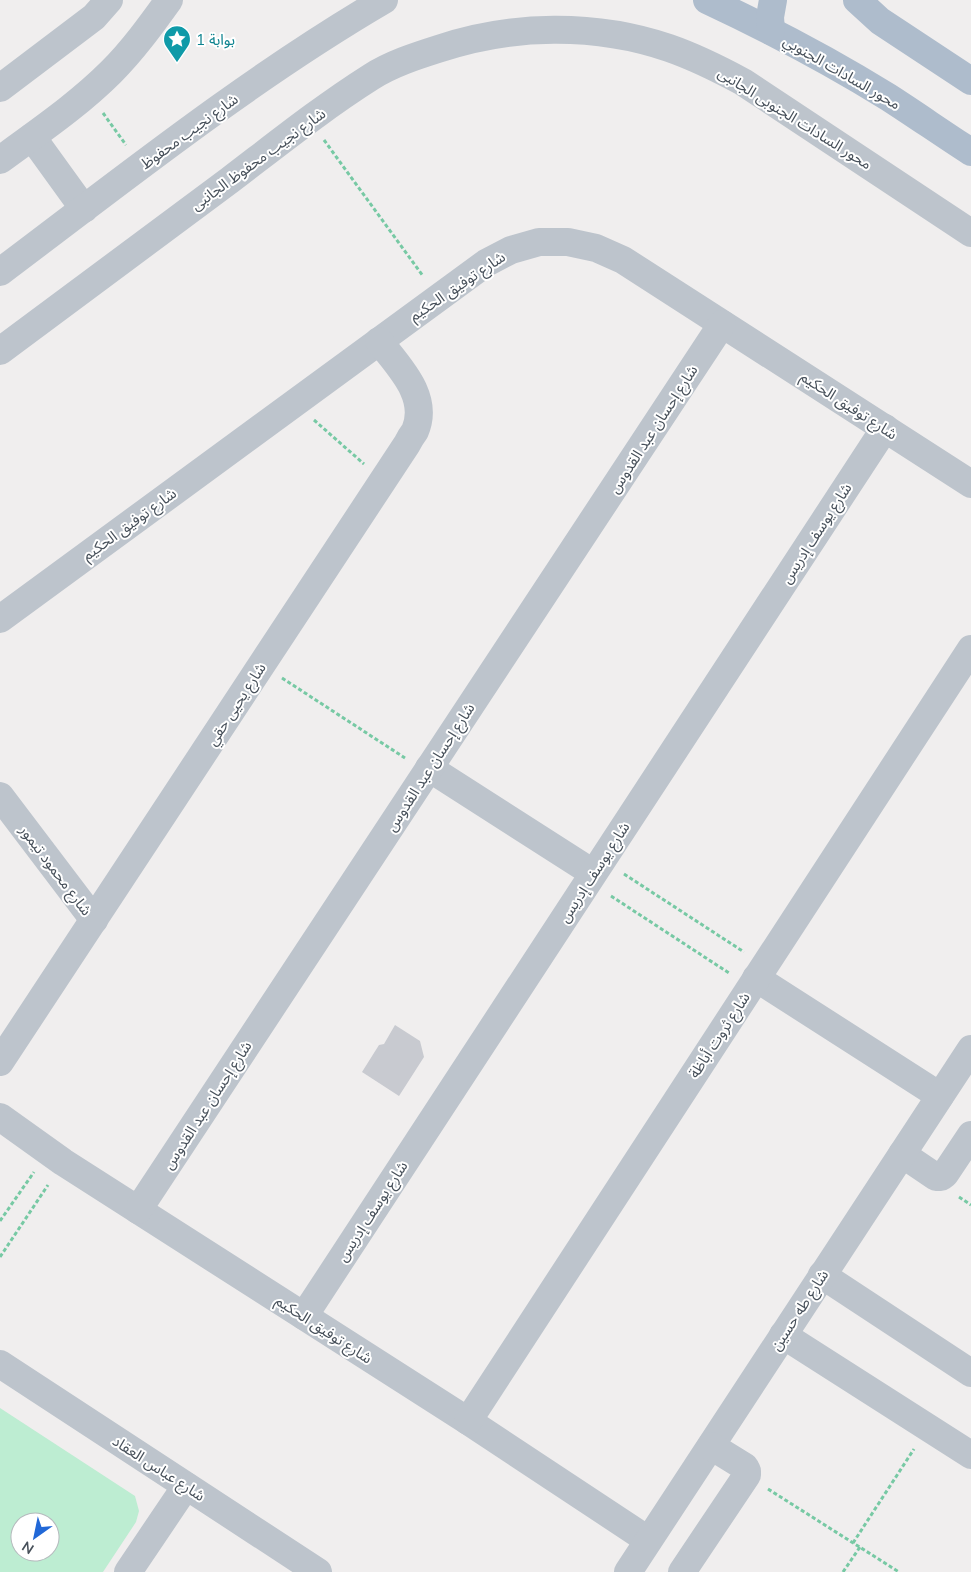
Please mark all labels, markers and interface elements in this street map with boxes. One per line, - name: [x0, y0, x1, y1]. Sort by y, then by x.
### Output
- place icon: بوابة 1: [162, 24, 192, 63]
- place label: بوابة 1: [196, 30, 235, 49]
- street label: محور السادات الجنوبي: [779, 31, 904, 115]
- street label: محور السادات الجنوبى الجانبى: [715, 63, 875, 173]
- street label: شارع نجيب محفوظ: [136, 89, 244, 175]
- street label: شارع نجيب محفوظ الجانبى: [187, 104, 331, 217]
- street label: شارع توفيق الحكيم: [405, 247, 510, 328]
- street label: شارع إحسان عبد القدوس: [604, 361, 704, 498]
- street label: شارع توفيق الحكيم: [795, 367, 901, 446]
- street label: شارع يوسف إدريس: [776, 479, 858, 589]
- street label: شارع توفيق الحكيم: [78, 483, 182, 567]
- street label: شارع يحيى حقي: [202, 659, 272, 751]
- street label: شارع إحسان عبد القدوس: [381, 699, 481, 836]
- street label: شارع يوسف إدريس: [554, 818, 636, 928]
- street label: شارع محمود تيمور: [13, 820, 96, 921]
- street label: شارع ثروت أباظة: [684, 988, 756, 1083]
- street label: شارع إحسان عبد القدوس: [158, 1037, 258, 1174]
- street label: شارع يوسف إدريس: [332, 1157, 414, 1267]
- street label: شارع طه حسين: [766, 1266, 835, 1356]
- street label: شارع توفيق الحكيم: [270, 1291, 376, 1370]
- street label: شارع عباس العقاد: [108, 1431, 209, 1508]
- north arrow: [10, 1512, 60, 1562]
- text: N: [19, 1537, 37, 1558]

